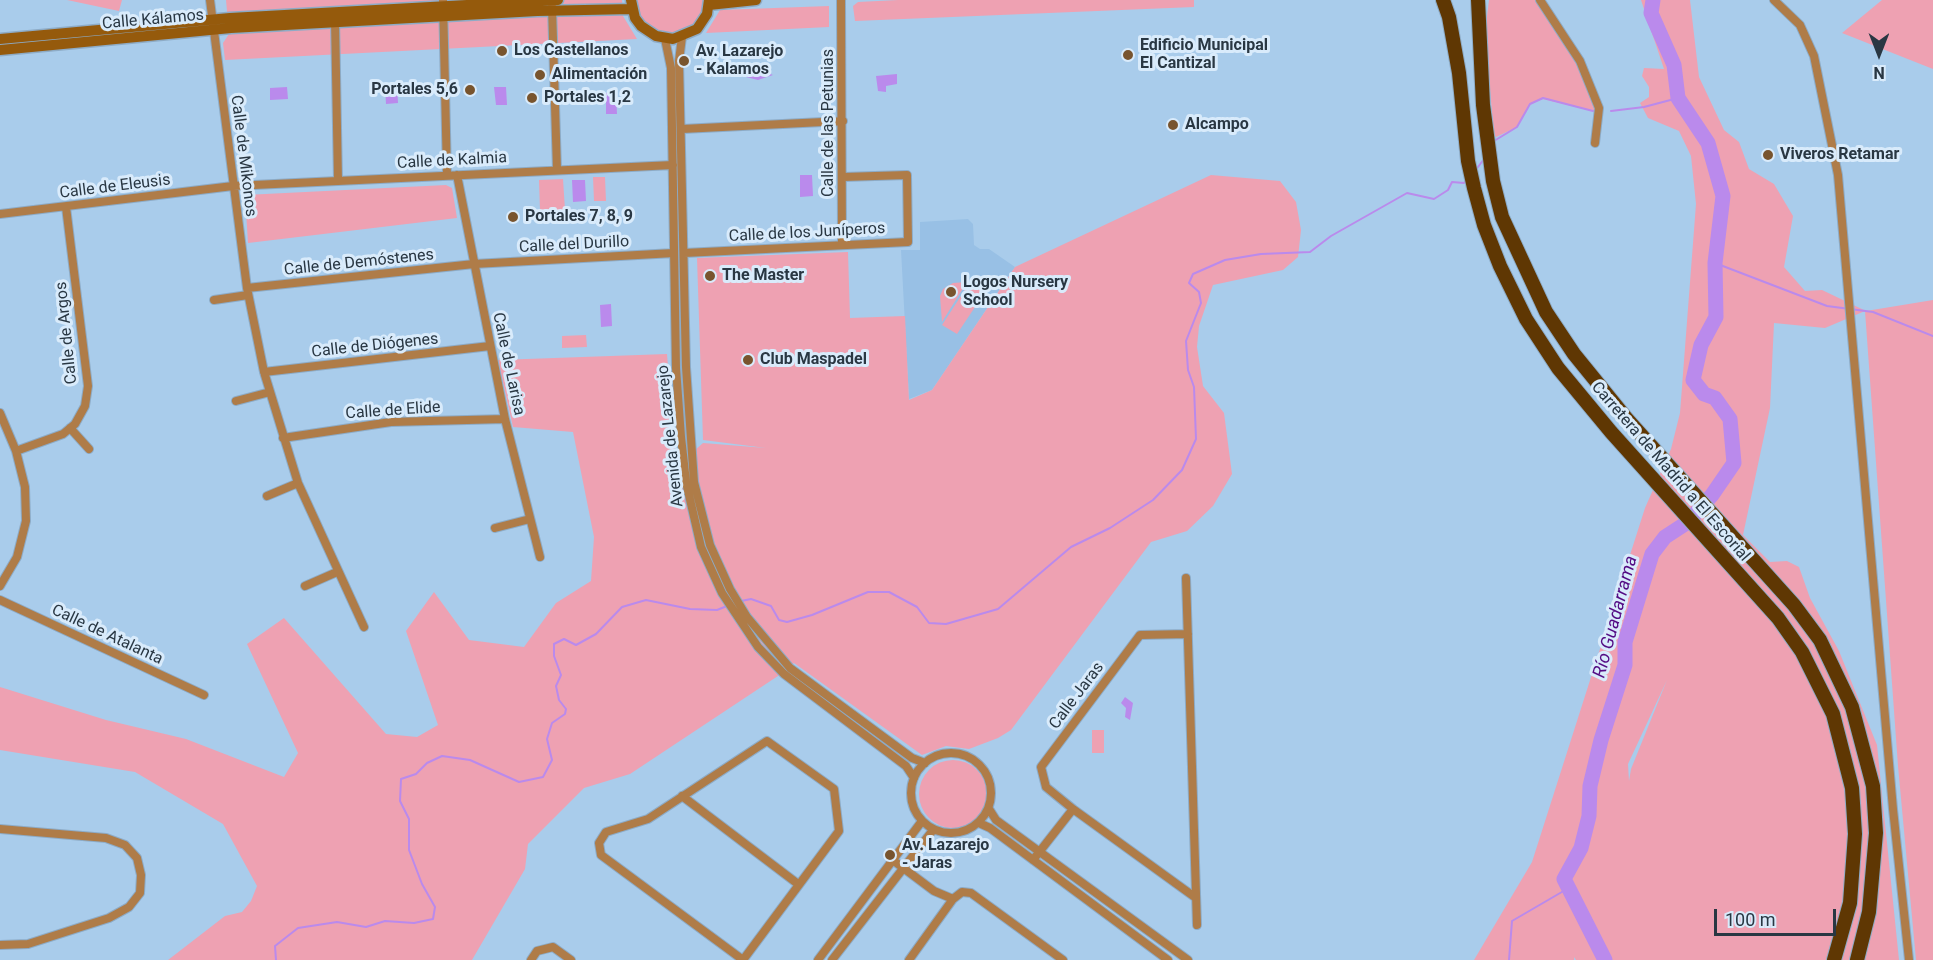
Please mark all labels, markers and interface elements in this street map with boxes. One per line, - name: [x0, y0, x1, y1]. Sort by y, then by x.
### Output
- street label: Calle Kálamos: [101, 6, 205, 34]
- north arrow: [1849, 24, 1909, 84]
- place label: Edificio Municipal El Cantizal: [1140, 36, 1268, 74]
- place label: Los Castellanos: [514, 41, 628, 61]
- place label: Av. Lazarejo - Kalamos: [696, 42, 783, 80]
- marker: Los Castellanos: [495, 44, 509, 58]
- marker: Edificio Municipal El Cantizal: [1121, 48, 1135, 62]
- street label: Calle de las Petunias: [819, 49, 839, 197]
- marker: Av. Lazarejo - Kalamos: [677, 54, 691, 68]
- text: N: [1873, 63, 1885, 82]
- place label: Alimentación: [552, 65, 647, 85]
- marker: Alimentación: [533, 68, 547, 82]
- place label: Portales 5,6: [371, 80, 458, 100]
- marker: Portales 5,6: [463, 83, 477, 97]
- place label: Portales 1,2: [544, 88, 631, 108]
- marker: Portales 1,2: [525, 91, 539, 105]
- street label: Calle de Mikonos: [226, 94, 260, 218]
- place label: Alcampo: [1185, 115, 1249, 135]
- marker: Alcampo: [1166, 118, 1180, 132]
- place label: Viveros Retamar: [1780, 145, 1899, 165]
- marker: Viveros Retamar: [1761, 148, 1775, 162]
- street label: Calle de Kalmia: [397, 149, 507, 173]
- street label: Calle de Eleusis: [58, 171, 172, 203]
- place label: Portales 7, 8, 9: [525, 207, 633, 227]
- marker: Portales 7, 8, 9: [506, 210, 520, 224]
- street label: Calle de los Juníperos: [728, 219, 886, 247]
- street label: Calle del Durillo: [518, 233, 630, 257]
- street label: Calle de Demóstenes: [283, 246, 435, 280]
- place label: The Master: [722, 266, 804, 286]
- marker: The Master: [703, 269, 717, 283]
- place label: Logos Nursery School: [963, 273, 1068, 311]
- street label: Calle de Argos: [52, 281, 82, 385]
- marker: Logos Nursery School: [944, 285, 958, 299]
- street label: Calle de Larisa: [488, 311, 528, 417]
- street label: Calle de Diógenes: [311, 330, 439, 362]
- place label: Club Maspadel: [760, 350, 867, 370]
- marker: Club Maspadel: [741, 353, 755, 367]
- street label: Avenida de Lazarejo: [654, 364, 688, 508]
- street label: Carretera de Madrid a El Escorial: [1587, 378, 1753, 566]
- street label: Calle de Elide: [345, 398, 441, 424]
- water label: Río Guadarrama: [1589, 554, 1643, 680]
- street label: Calle de Atalanta: [48, 601, 166, 669]
- street label: Calle Jaras: [1046, 659, 1108, 733]
- place label: Av. Lazarejo - Jaras: [902, 836, 989, 874]
- marker: Av. Lazarejo - Jaras: [883, 848, 897, 862]
- scale bar: [1717, 897, 1838, 935]
- text: 100 m: [1725, 909, 1776, 930]

